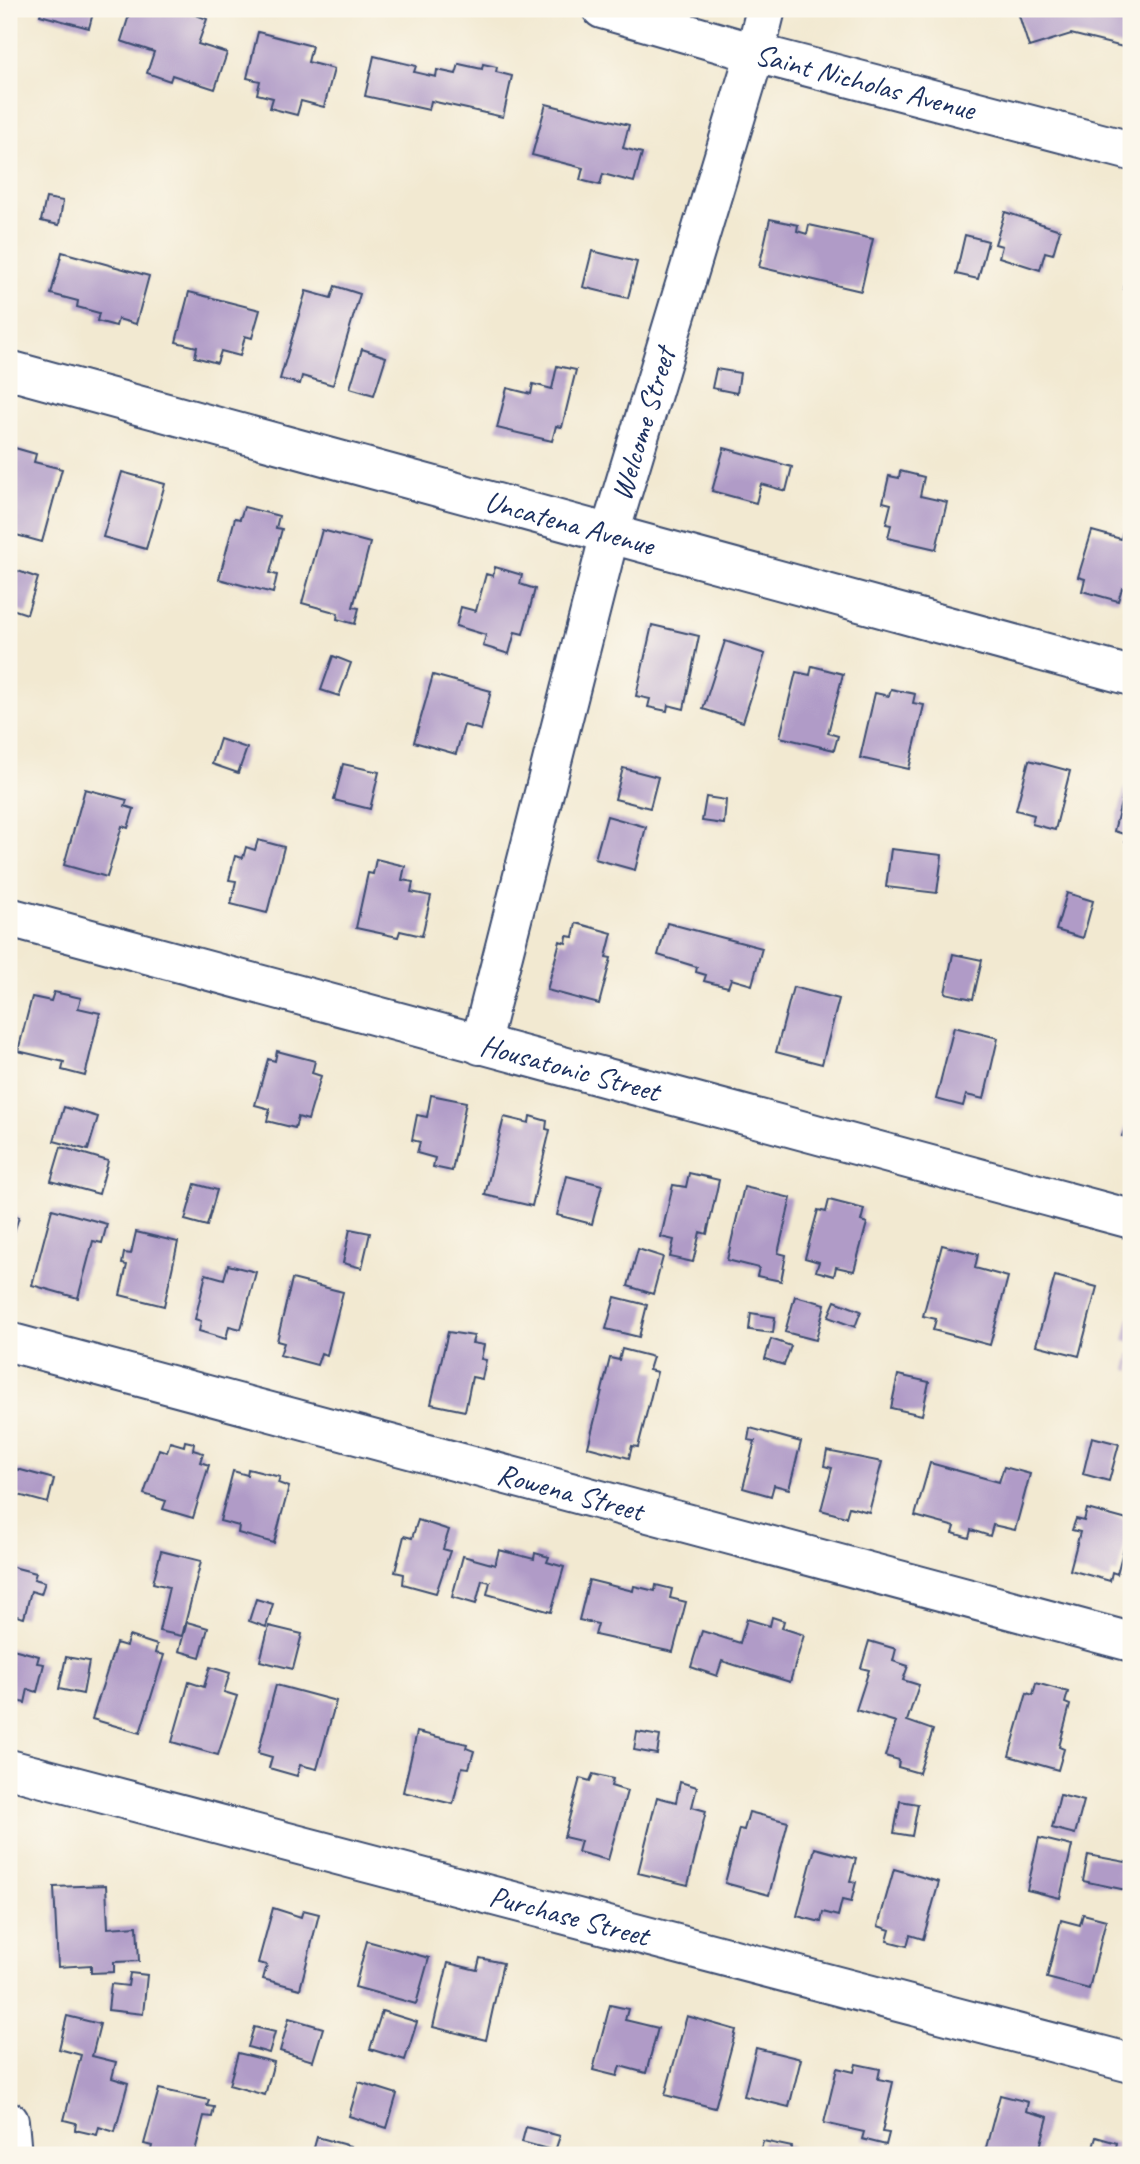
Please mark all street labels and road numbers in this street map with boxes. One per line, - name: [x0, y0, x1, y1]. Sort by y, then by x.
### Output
- street label: Saint Nicholas Avenue: [751, 35, 981, 129]
- street label: Welcome Street: [602, 339, 685, 505]
- street label: Uncatena Avenue: [481, 482, 660, 565]
- street label: Housatonic Street: [476, 1026, 667, 1111]
- street label: Rowena Street: [493, 1454, 650, 1530]
- street label: Purchase Street: [485, 1877, 656, 1956]

